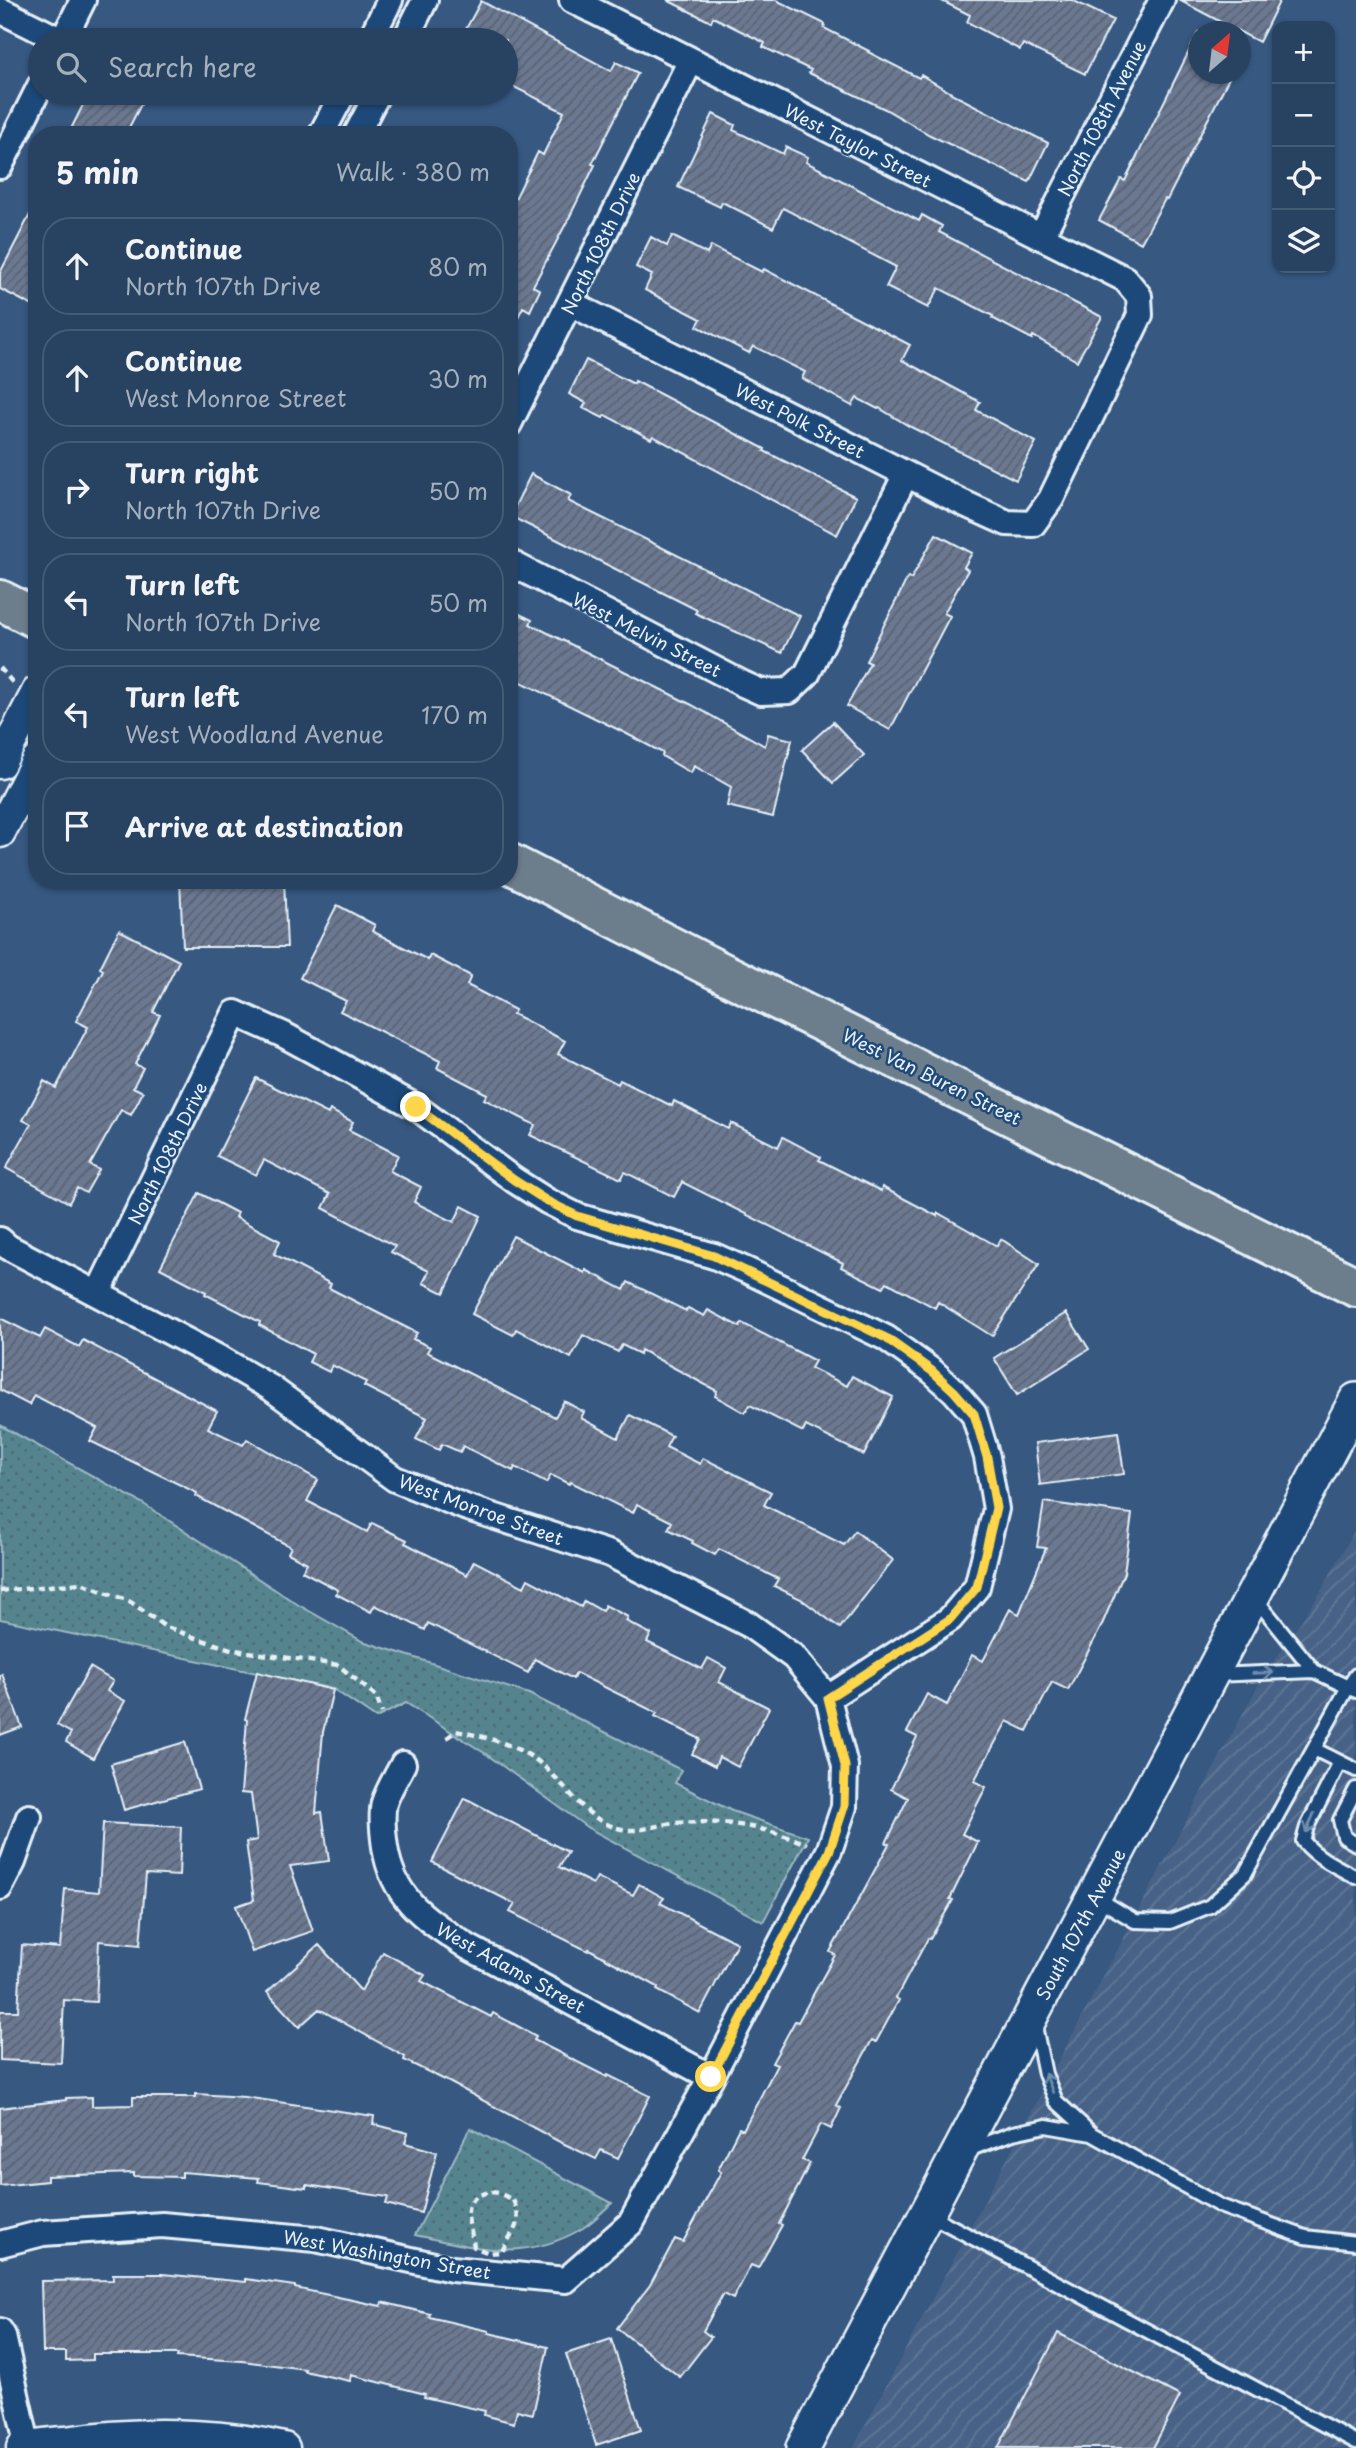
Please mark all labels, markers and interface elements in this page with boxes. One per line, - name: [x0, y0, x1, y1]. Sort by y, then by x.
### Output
- north arrow: [1188, 21, 1251, 84]
- map controls: [1272, 21, 1335, 273]
- button: +: [1272, 21, 1335, 84]
- search box: [28, 28, 518, 105]
- street label: North 108th Avenue: [1050, 35, 1152, 201]
- text: Search here: [108, 47, 257, 86]
- icon: search: [52, 48, 90, 86]
- button: −: [1272, 84, 1335, 147]
- street label: West Taylor Street: [780, 96, 936, 194]
- button: locate: [1272, 147, 1335, 210]
- text: 5 min: [56, 149, 139, 194]
- text: Walk · 380 m: [336, 154, 490, 189]
- street label: North 108th Drive: [554, 167, 646, 319]
- button: layers: [1272, 210, 1335, 273]
- text: Continue: [125, 229, 242, 268]
- icon: ahead: [58, 247, 96, 285]
- text: 80 m: [428, 249, 488, 284]
- text: North 107th Drive: [125, 268, 321, 303]
- text: Continue: [125, 341, 242, 380]
- icon: ahead: [58, 359, 96, 397]
- text: 30 m: [427, 361, 488, 396]
- street label: West Polk Street: [730, 376, 870, 464]
- text: West Monroe Street: [125, 380, 346, 415]
- text: Turn right: [125, 453, 259, 492]
- icon: right: [58, 471, 96, 509]
- text: 50 m: [428, 473, 488, 508]
- text: North 107th Drive: [125, 492, 321, 527]
- text: Turn left: [125, 565, 240, 604]
- icon: left: [58, 583, 96, 621]
- text: 50 m: [428, 585, 488, 620]
- street label: West Melvin Street: [568, 585, 726, 683]
- text: North 107th Drive: [125, 604, 321, 639]
- text: Turn left: [125, 677, 240, 716]
- icon: left: [58, 695, 96, 733]
- text: 170 m: [421, 697, 488, 732]
- text: West Woodland Avenue: [125, 716, 384, 751]
- icon: arrive: [58, 807, 96, 845]
- text: Arrive at destination: [125, 807, 404, 846]
- street label: West Van Buren Street: [838, 1021, 1026, 1131]
- street label: North 108th Drive: [121, 1077, 213, 1229]
- route end: [400, 1091, 431, 1122]
- street label: West Monroe Street: [395, 1467, 567, 1551]
- one-way arrow: [1251, 1666, 1274, 1679]
- one-way arrow: [1303, 1812, 1316, 1833]
- street label: South 107th Avenue: [1029, 1843, 1131, 2005]
- street label: West Adams Street: [432, 1915, 590, 2019]
- route start: [695, 2061, 726, 2092]
- one-way arrow: [1041, 2073, 1054, 2095]
- street label: West Washington Street: [281, 2222, 493, 2286]

